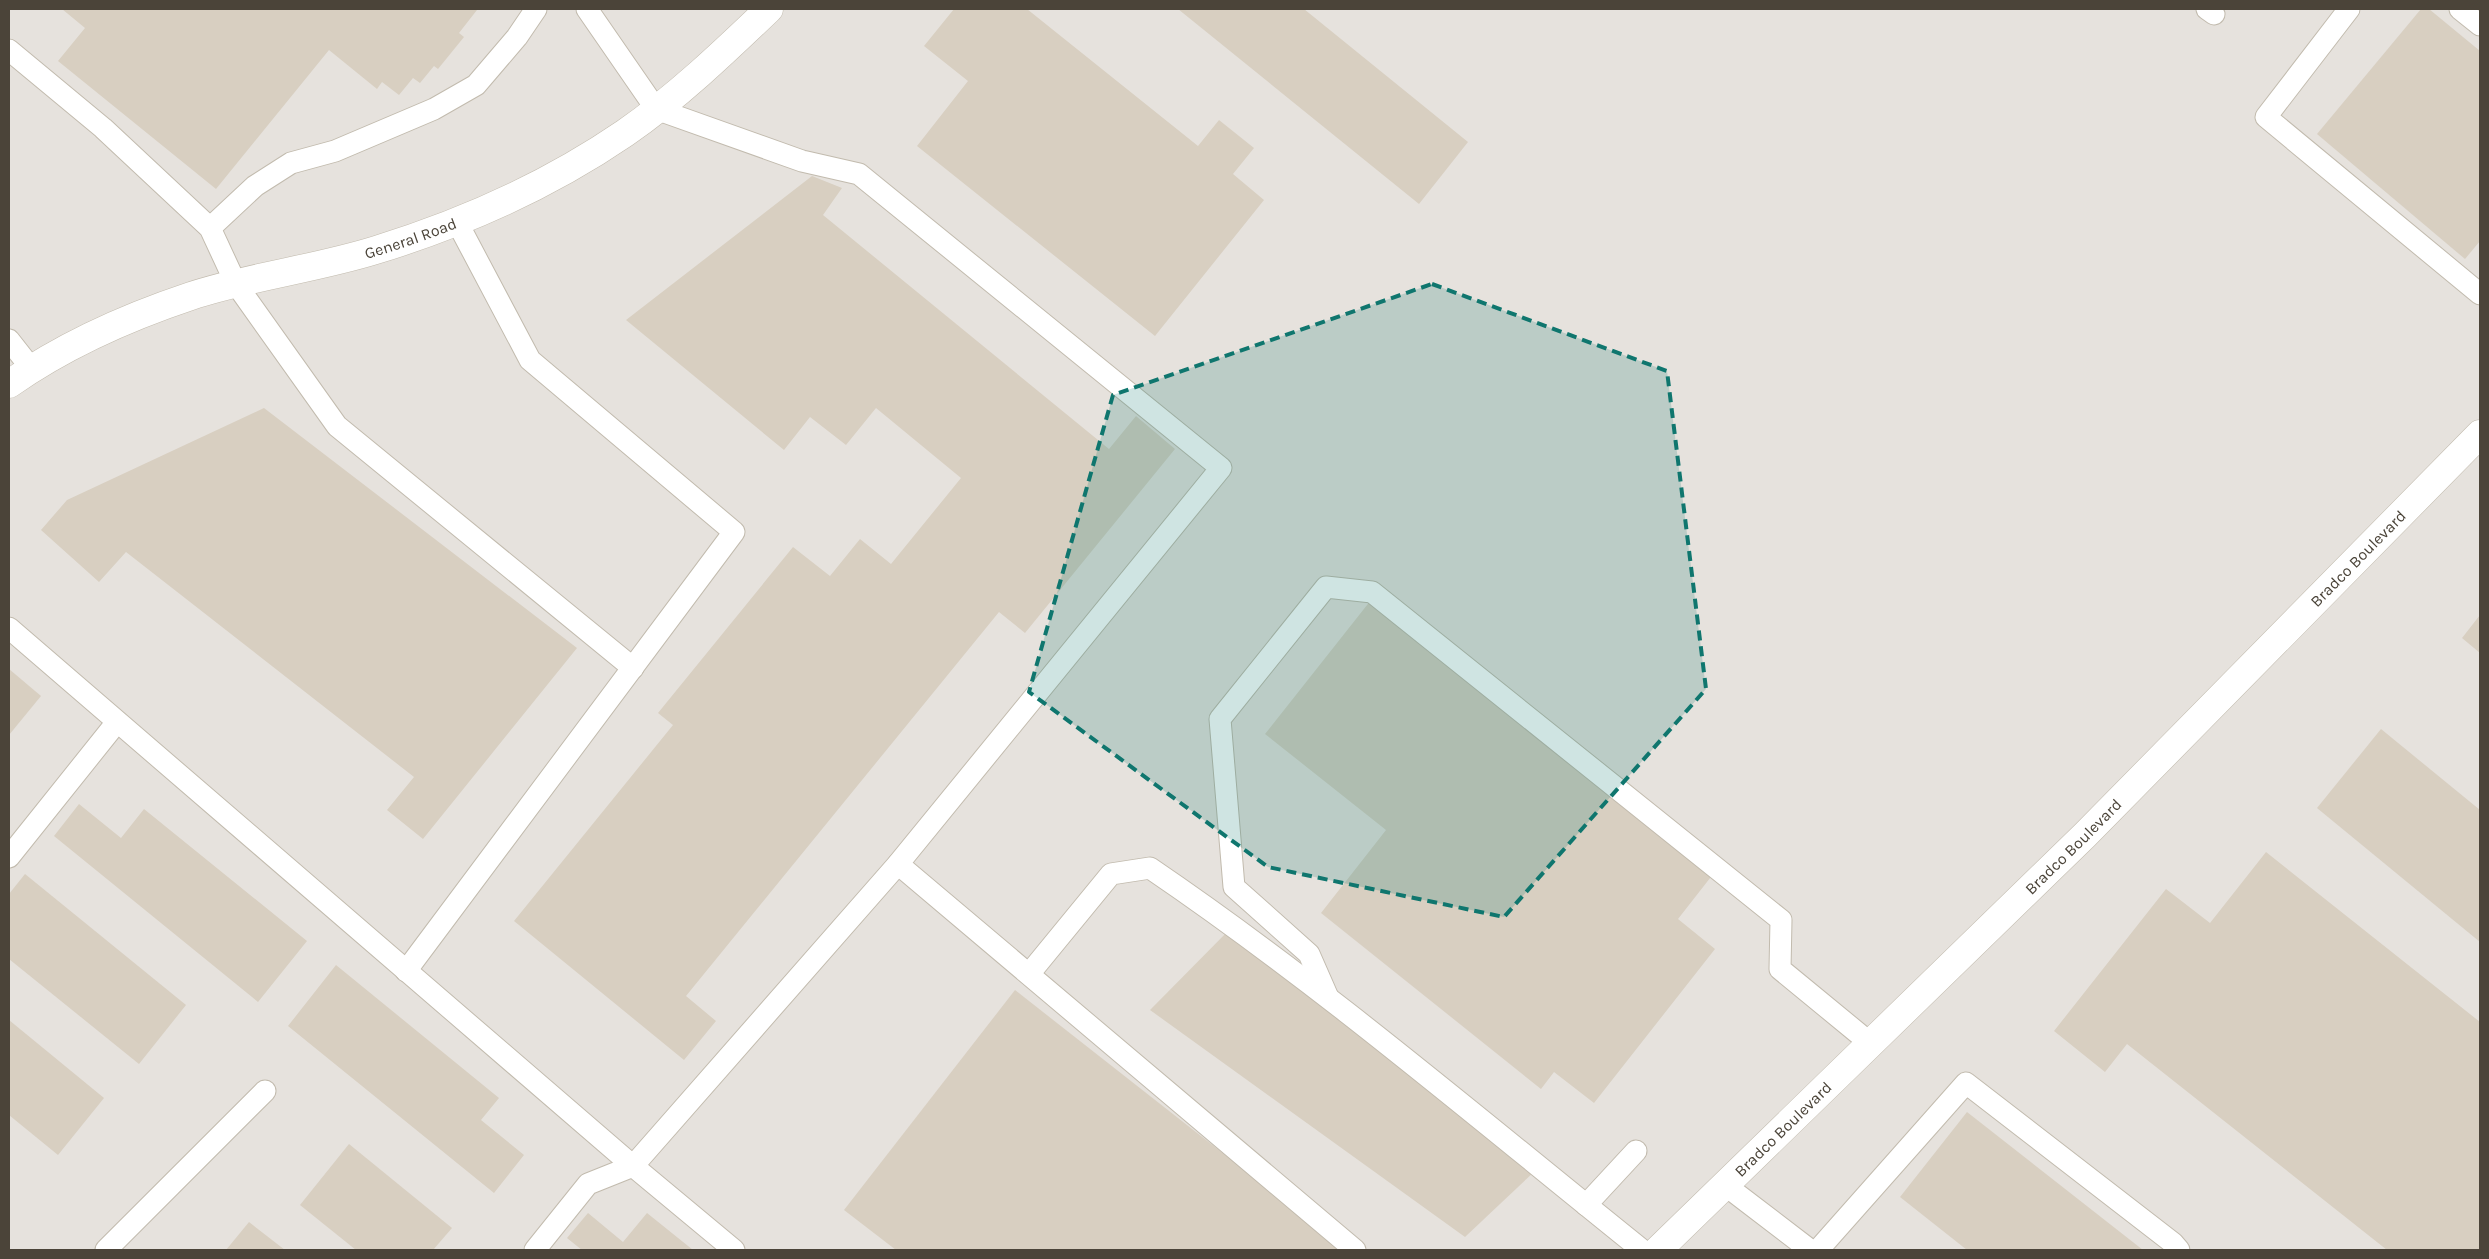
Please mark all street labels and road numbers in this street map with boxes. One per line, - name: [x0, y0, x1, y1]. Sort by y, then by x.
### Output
- street label: General Road: [362, 214, 459, 263]
- street label: Bradco Boulevard: [2306, 506, 2410, 611]
- street label: Bradco Boulevard: [2021, 795, 2126, 898]
- street label: Bradco Boulevard: [1731, 1078, 1836, 1181]

